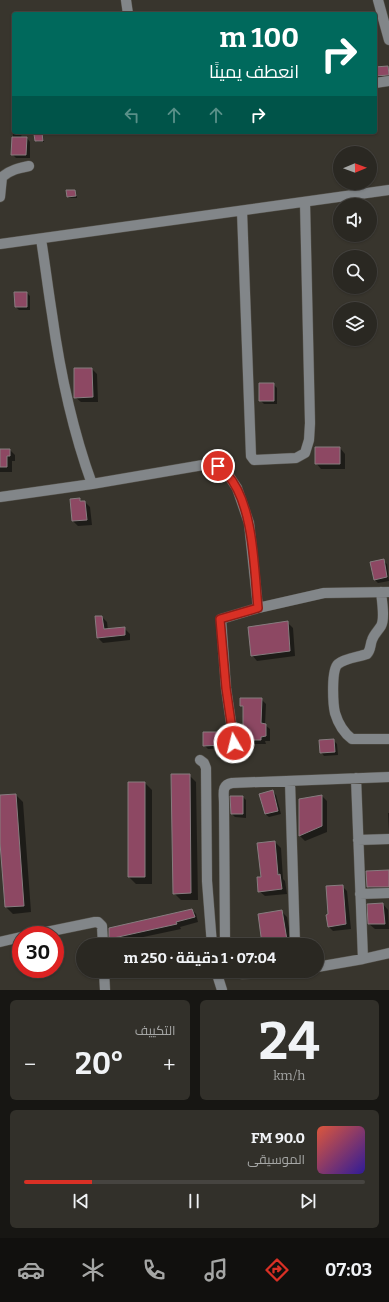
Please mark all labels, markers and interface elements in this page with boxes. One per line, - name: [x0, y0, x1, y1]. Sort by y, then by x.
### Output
- text: 100 m: [220, 21, 299, 54]
- icon: right: [313, 28, 365, 80]
- text: انعطف يمينًا: [209, 61, 299, 83]
- icon: left: [121, 104, 143, 126]
- icon: ahead: [163, 104, 185, 126]
- icon: ahead: [205, 104, 227, 126]
- icon: right: [247, 104, 269, 126]
- north arrow: [333, 146, 377, 190]
- map controls: [333, 146, 377, 346]
- button: sound: [333, 198, 377, 242]
- button: search: [333, 250, 377, 294]
- button: layers: [333, 302, 377, 346]
- pin: [201, 449, 235, 483]
- icon: arrive: [207, 455, 229, 477]
- position arrow: [213, 722, 255, 764]
- speed limit sign: 30: [12, 926, 64, 978]
- text: 07:04 · 1 دقيقة · 250 m: [124, 949, 276, 967]
- text: 24: [259, 1010, 320, 1073]
- text: التكييف: [135, 1023, 176, 1038]
- text: 20°: [75, 1046, 124, 1082]
- text: −: [24, 1051, 36, 1078]
- text: +: [163, 1051, 176, 1078]
- text: km/h: [273, 1068, 305, 1083]
- text: 90.0 FM: [251, 1129, 305, 1147]
- text: الموسيقى: [247, 1152, 305, 1167]
- icon: previous: [70, 1190, 92, 1212]
- icon: pause: [183, 1190, 205, 1212]
- icon: next: [297, 1190, 319, 1212]
- icon: car: [17, 1256, 45, 1284]
- icon: climate: [79, 1256, 107, 1284]
- icon: phone: [140, 1256, 168, 1284]
- icon: music: [202, 1256, 230, 1284]
- icon: directions: [263, 1256, 291, 1284]
- text: 07:03: [325, 1259, 372, 1281]

